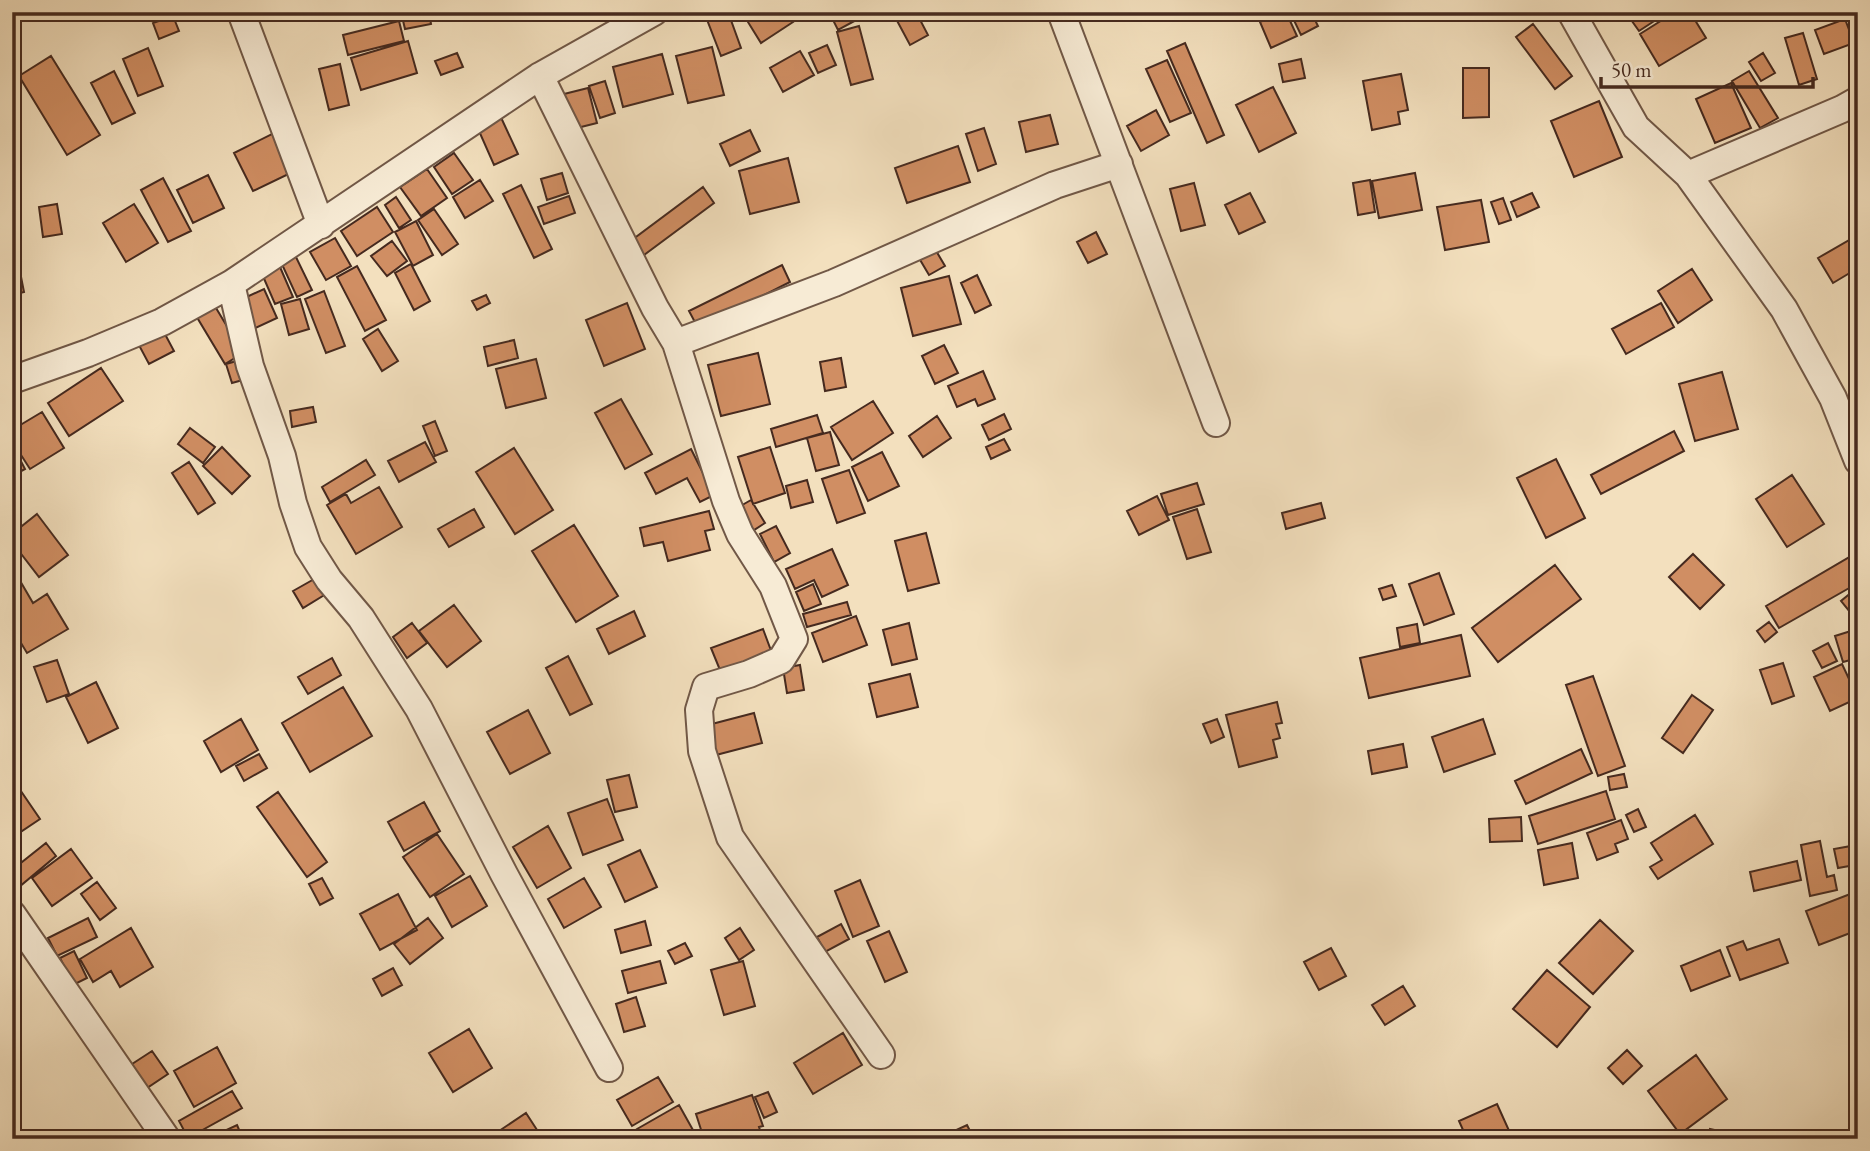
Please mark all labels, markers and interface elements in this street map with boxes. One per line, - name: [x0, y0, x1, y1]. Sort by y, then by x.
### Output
- scale bar: [1601, 46, 1812, 90]
- text: 50 m: [1611, 56, 1652, 83]

